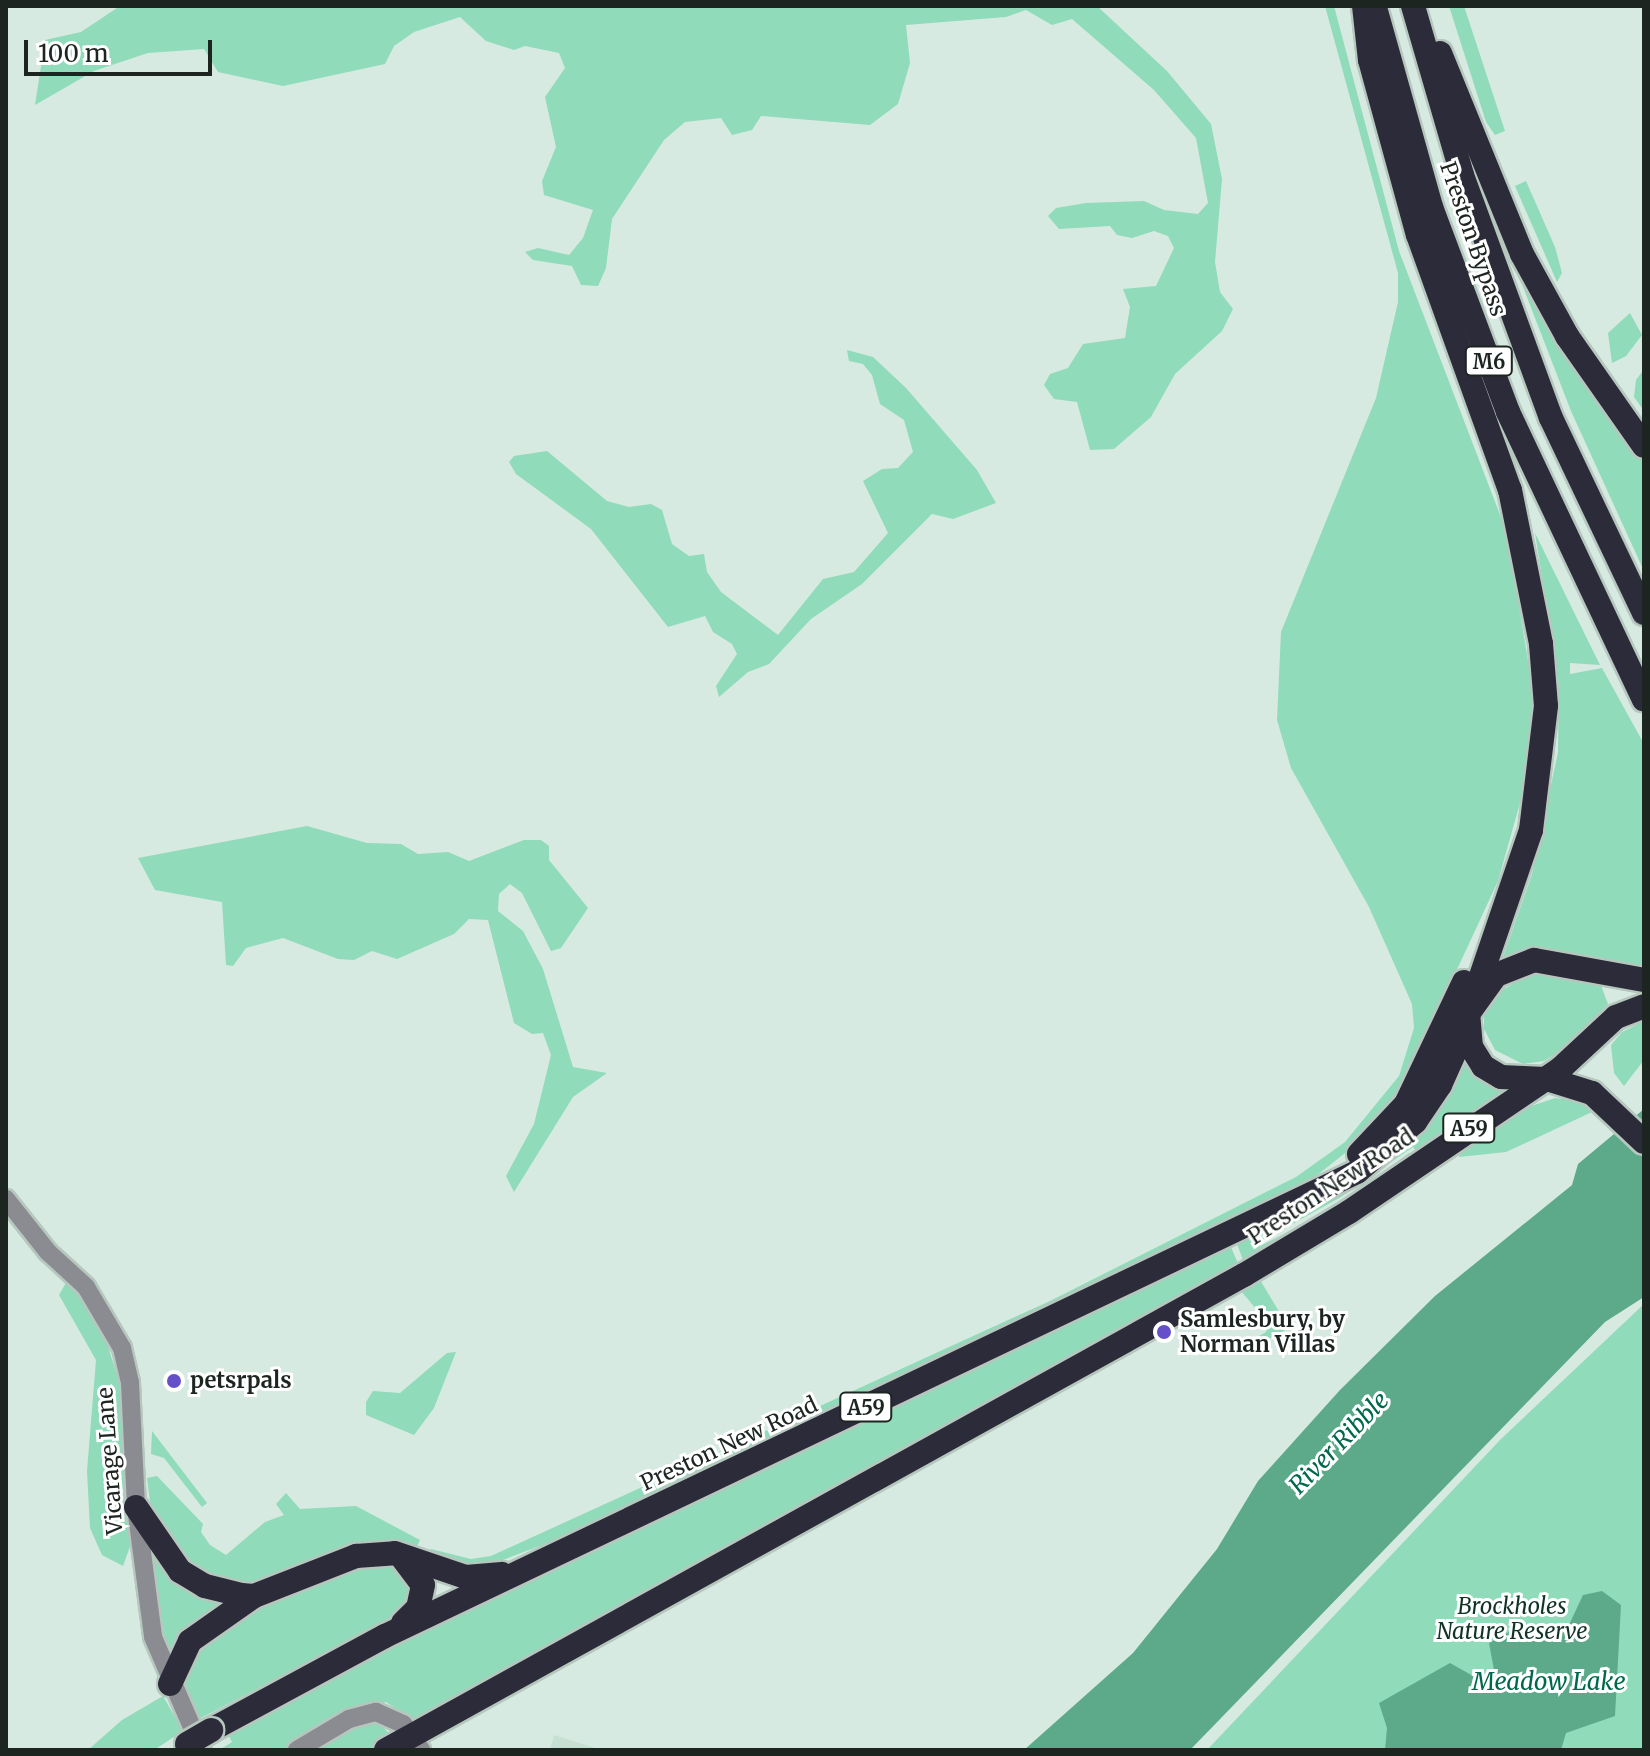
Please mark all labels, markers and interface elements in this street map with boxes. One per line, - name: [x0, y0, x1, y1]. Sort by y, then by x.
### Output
- scale bar: [28, 24, 216, 74]
- text: 100 m: [38, 38, 108, 69]
- street label: Preston Bypass: [1434, 158, 1512, 320]
- road number: M6: [1463, 345, 1515, 377]
- road number: A59: [1441, 1112, 1497, 1144]
- street label: Preston New Road: [1243, 1124, 1419, 1250]
- place label: Samlesbury, by Norman Villas: [1180, 1306, 1345, 1358]
- marker: Samlesbury, by Norman Villas: [1155, 1323, 1173, 1341]
- place label: petsrpals: [190, 1368, 292, 1394]
- marker: petsrpals: [165, 1372, 183, 1390]
- street label: Vicarage Lane: [92, 1386, 128, 1536]
- water label: River Ribble: [1283, 1386, 1395, 1500]
- street label: Preston New Road: [636, 1391, 822, 1497]
- road number: A59: [838, 1391, 894, 1423]
- park label: Brockholes Nature Reserve: [1436, 1593, 1588, 1644]
- water label: Meadow Lake: [1472, 1668, 1626, 1696]

